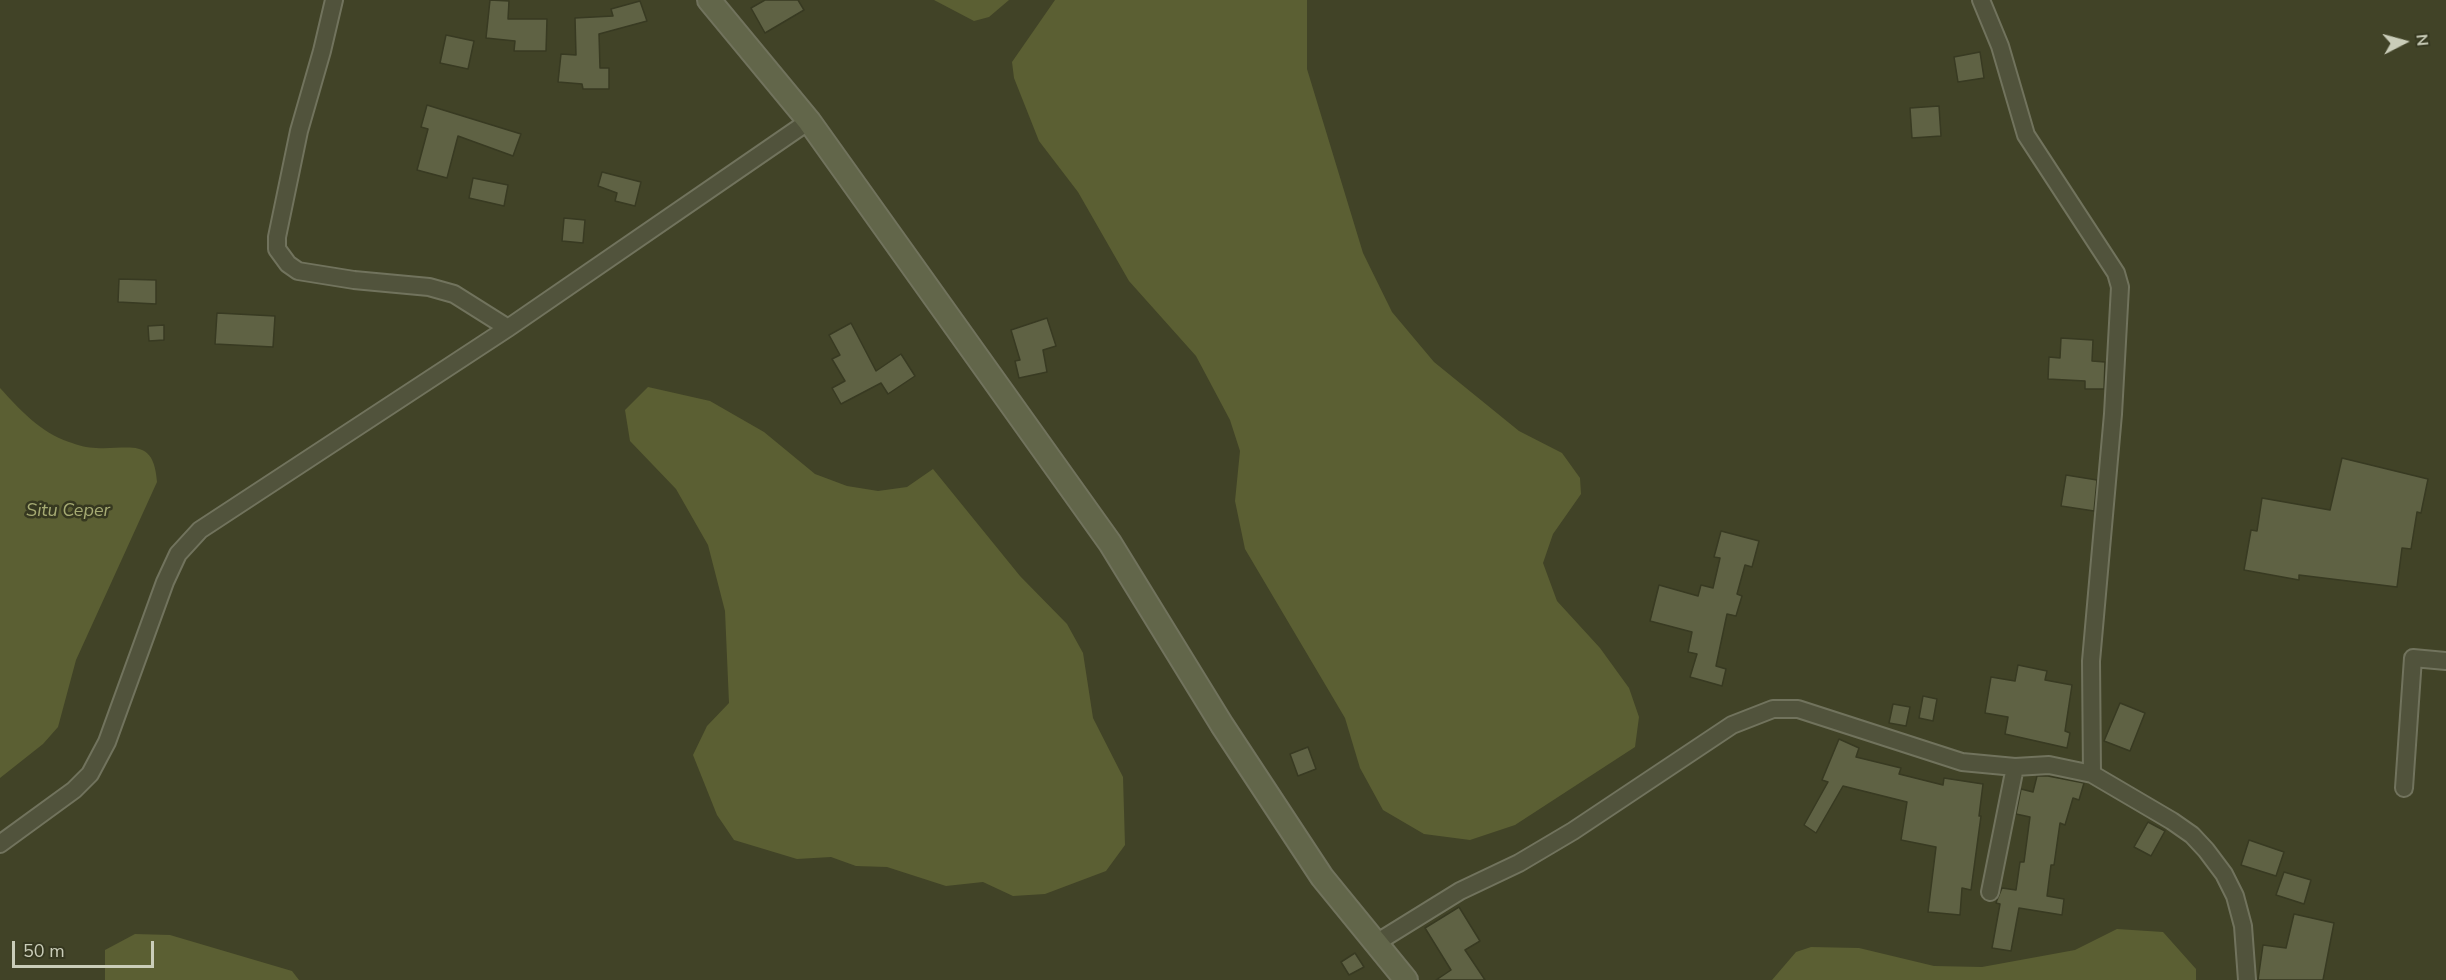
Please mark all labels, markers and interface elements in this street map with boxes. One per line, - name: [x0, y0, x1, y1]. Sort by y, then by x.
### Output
- north arrow: [2374, 12, 2434, 72]
- text: N: [2410, 33, 2433, 47]
- water label: Situ Ceper: [26, 501, 110, 523]
- scale bar: [15, 929, 158, 967]
- text: 50 m: [23, 939, 65, 963]

